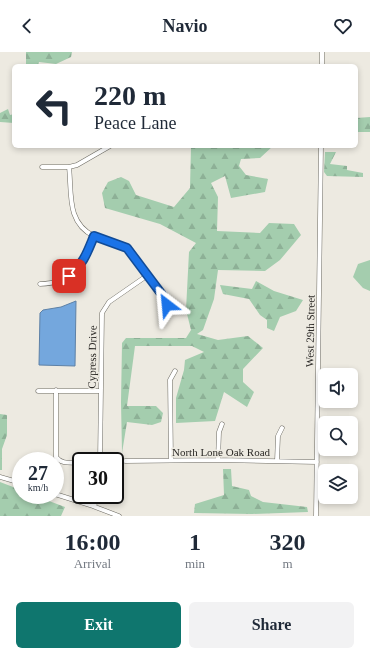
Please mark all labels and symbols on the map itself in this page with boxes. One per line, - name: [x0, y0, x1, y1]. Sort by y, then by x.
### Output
- pin: [52, 259, 86, 293]
- position arrow: [146, 284, 188, 326]
- street label: West 29th Street: [303, 295, 317, 367]
- street label: Cypress Drive: [85, 325, 99, 389]
- street label: North Lone Oak Road: [172, 446, 271, 458]
- speed limit sign: 30: [72, 452, 124, 504]

